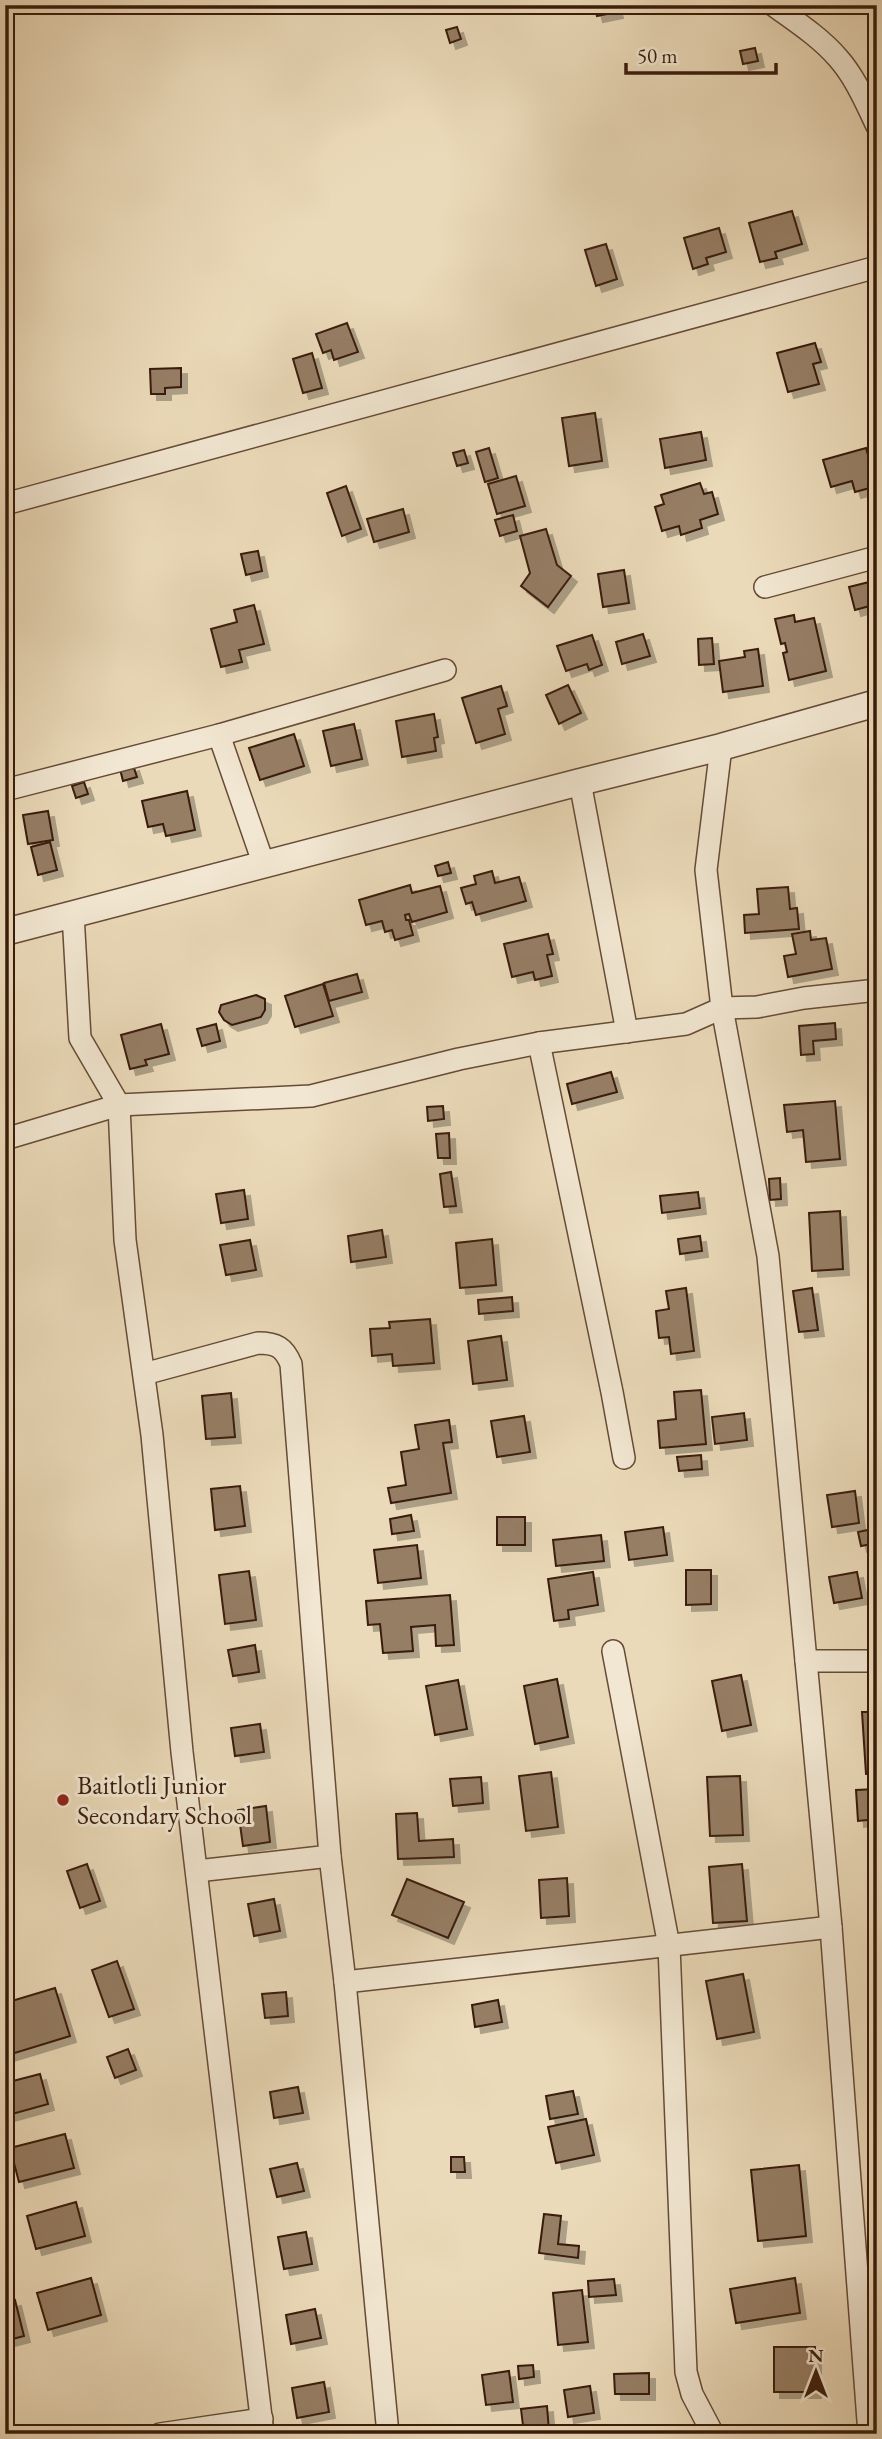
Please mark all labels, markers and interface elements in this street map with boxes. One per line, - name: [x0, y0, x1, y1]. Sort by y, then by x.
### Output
- scale bar: [626, 32, 777, 76]
- text: 50 m: [637, 42, 678, 69]
- place label: Baitlotli Junior Secondary School: [77, 1768, 252, 1832]
- marker: Baitlotli Junior Secondary School: [55, 1792, 71, 1808]
- north arrow: [780, 2338, 850, 2408]
- text: N: [808, 2343, 824, 2368]

